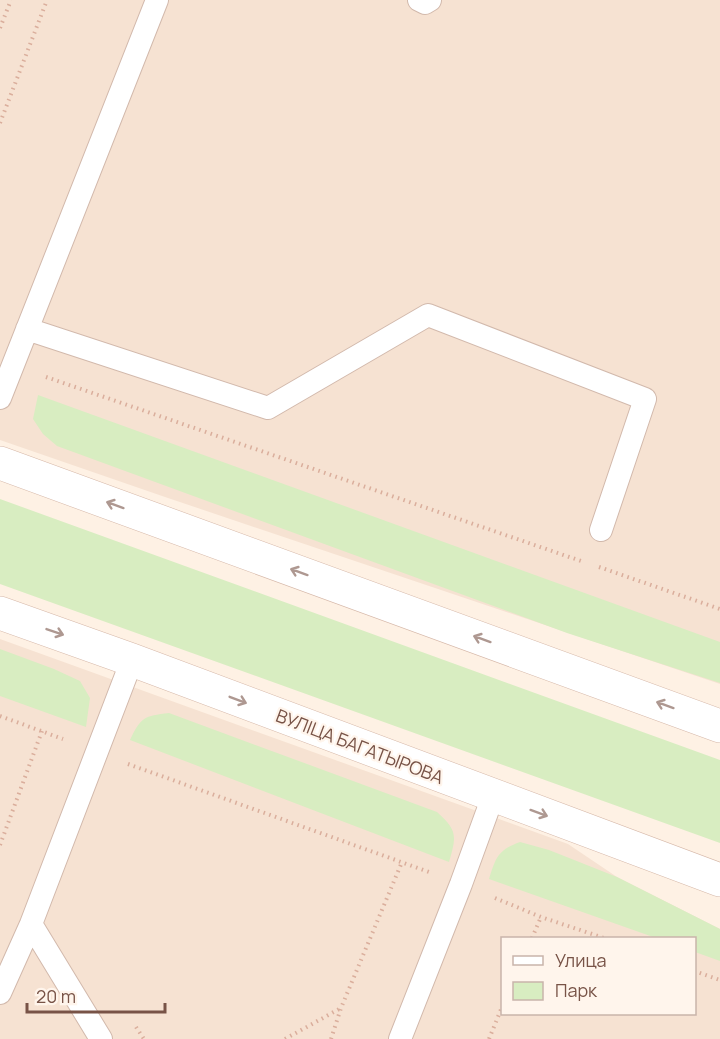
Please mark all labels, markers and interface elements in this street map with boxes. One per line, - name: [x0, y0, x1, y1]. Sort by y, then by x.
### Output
- one-way arrow: [107, 499, 125, 510]
- one-way arrow: [290, 565, 309, 576]
- one-way arrow: [45, 628, 64, 639]
- one-way arrow: [473, 632, 492, 643]
- one-way arrow: [228, 695, 247, 706]
- one-way arrow: [656, 699, 675, 710]
- street label: ВУЛІЦА БАГАТЫРОВА: [273, 703, 448, 789]
- one-way arrow: [529, 808, 547, 819]
- legend: [501, 937, 696, 1015]
- text: Улица: [555, 948, 607, 972]
- scale bar: [27, 976, 165, 1014]
- text: Парк: [555, 978, 598, 1002]
- text: 20 m: [36, 984, 76, 1008]

